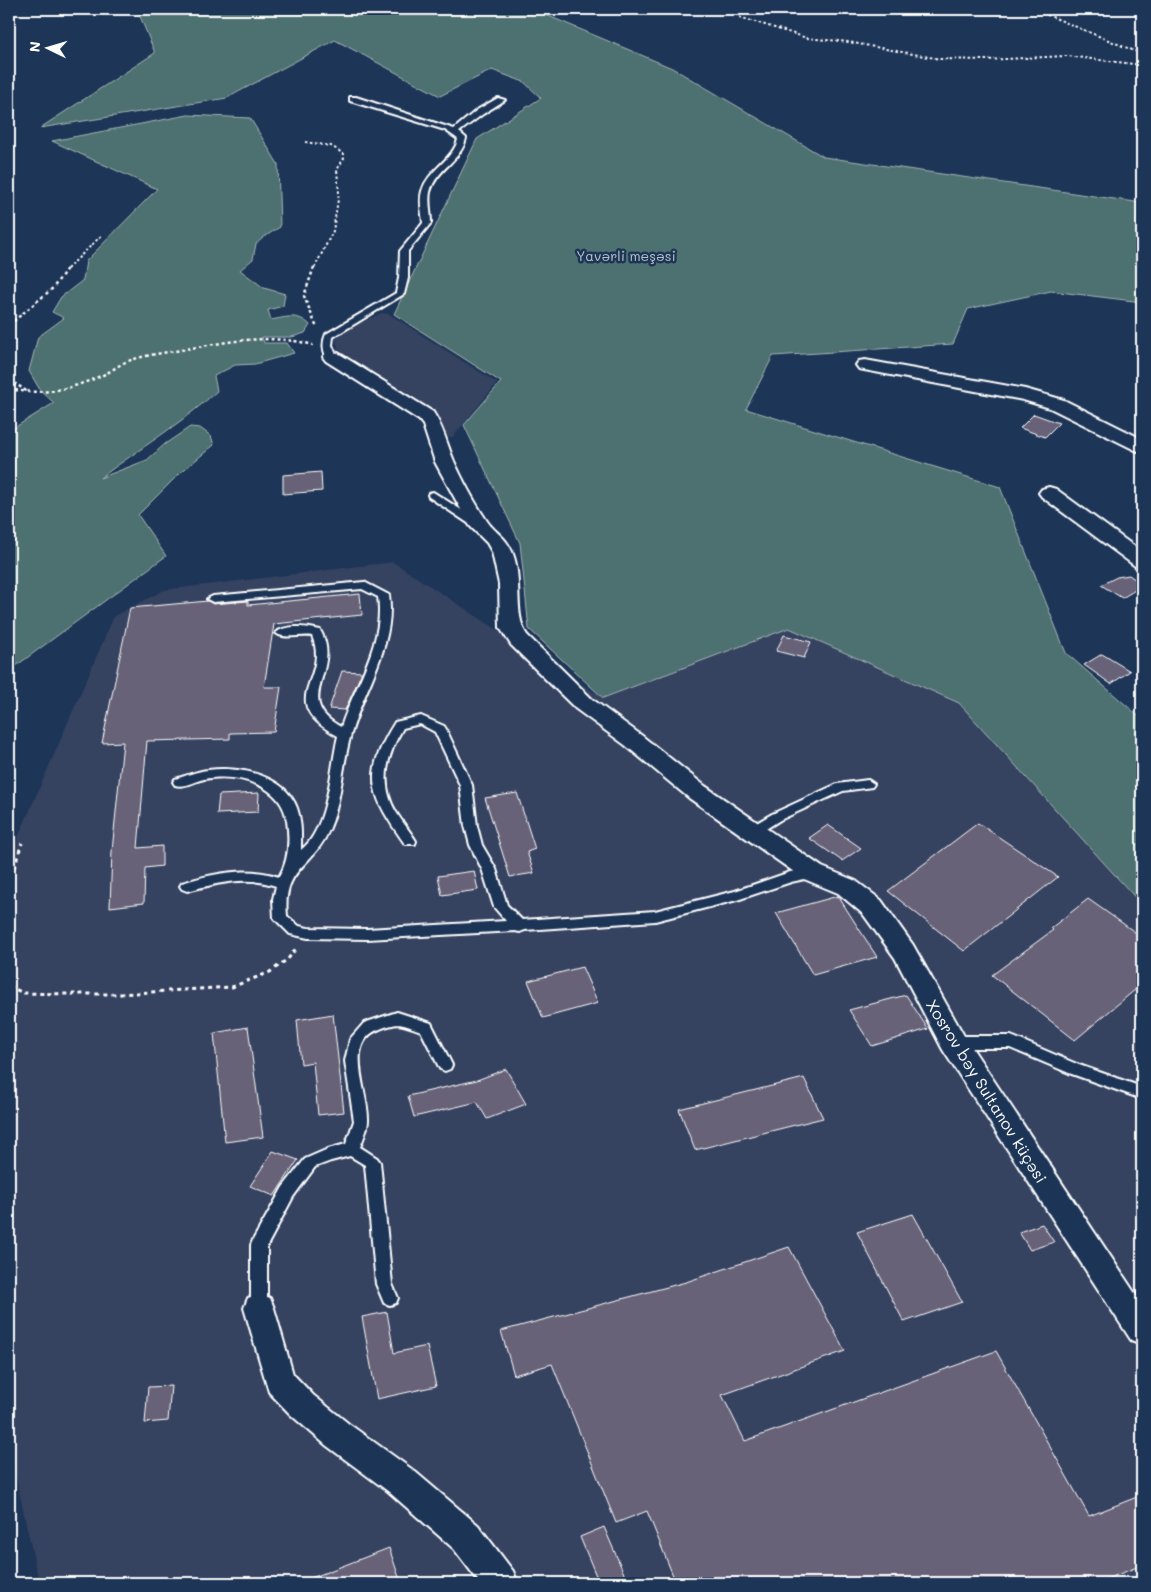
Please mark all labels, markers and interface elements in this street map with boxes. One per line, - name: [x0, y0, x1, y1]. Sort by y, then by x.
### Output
- north arrow: [22, 22, 72, 72]
- text: N: [25, 41, 44, 53]
- park label: Yavərli meşəsi: [576, 246, 676, 265]
- street label: Xosrov bəy Sultanov küçəsi: [922, 995, 1052, 1187]

